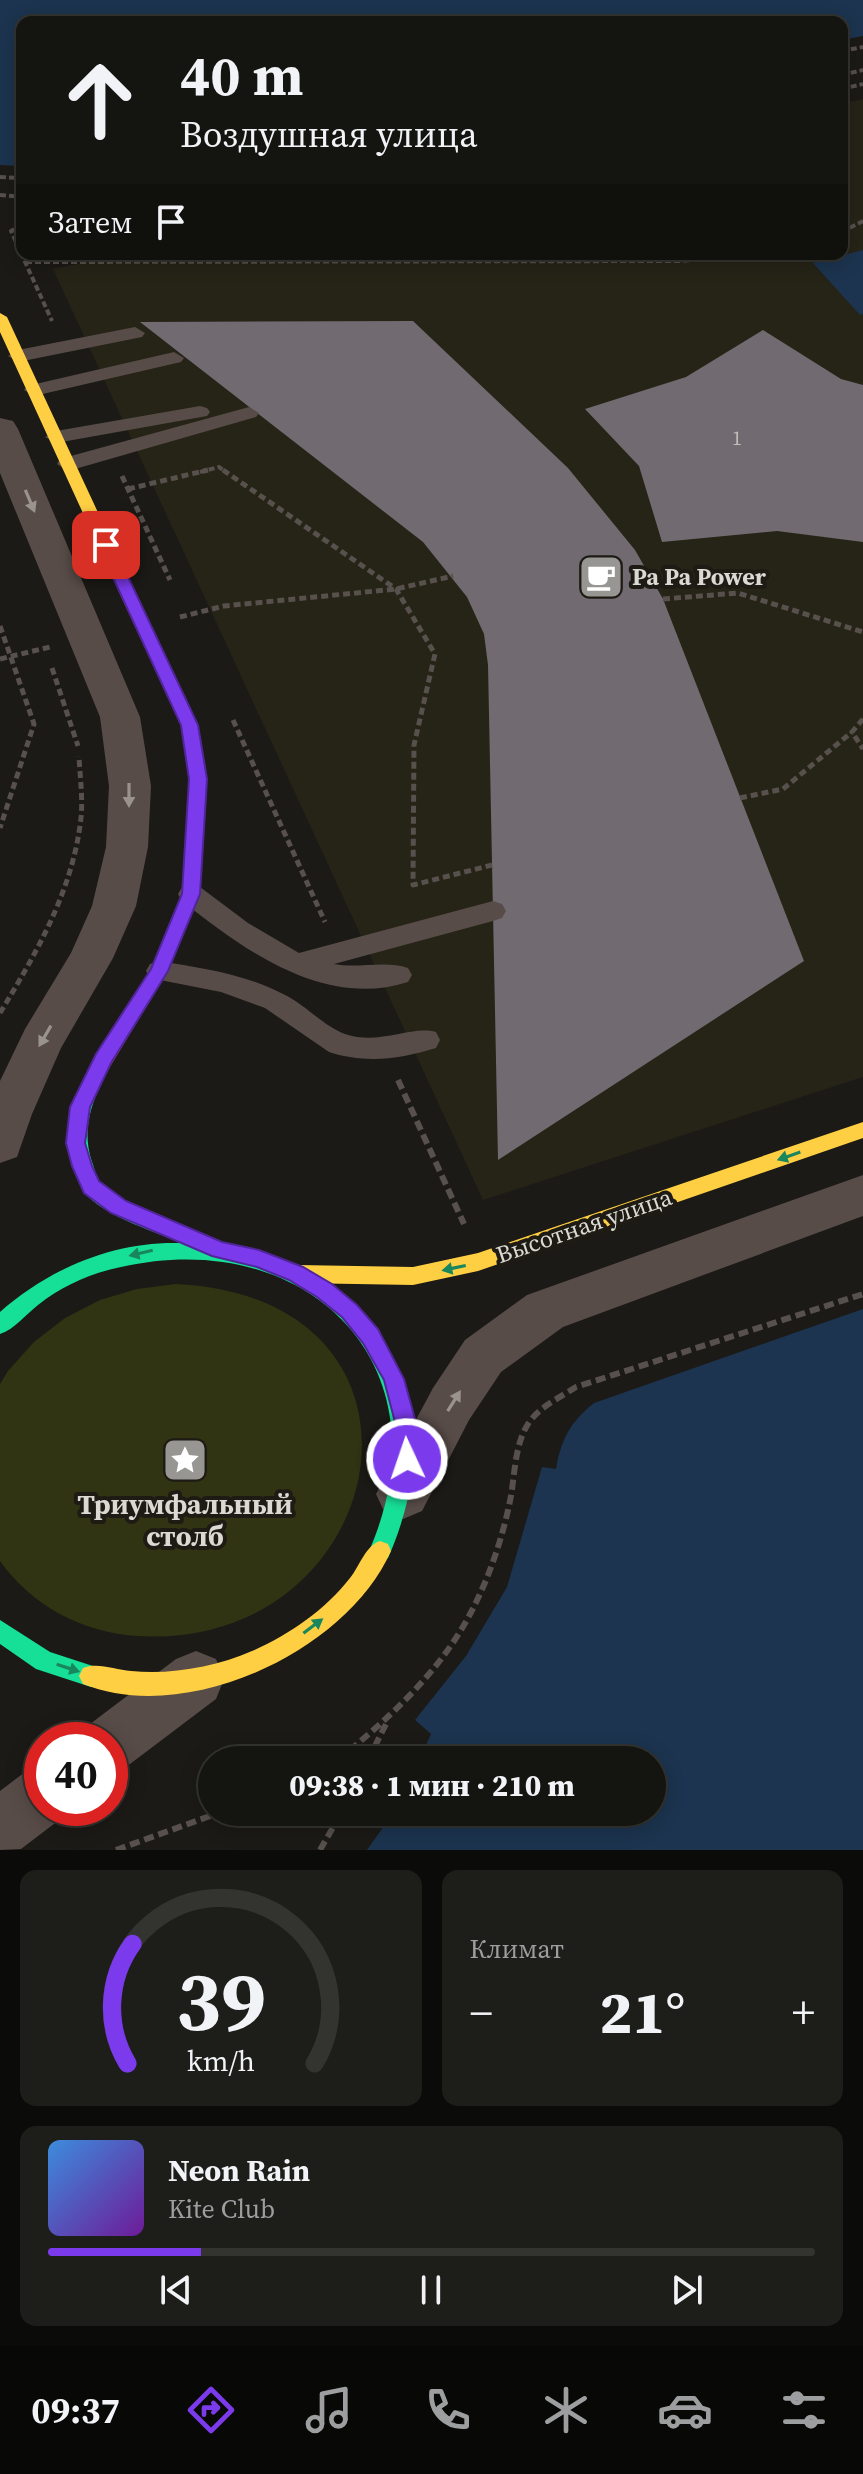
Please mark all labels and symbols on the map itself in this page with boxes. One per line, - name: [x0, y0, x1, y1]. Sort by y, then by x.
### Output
- house number: 1: [732, 424, 742, 452]
- one-way arrow: [24, 489, 37, 513]
- pin: [72, 511, 140, 579]
- cafe icon: Pa Pa Power: [577, 553, 625, 601]
- place label: Pa Pa Power: [632, 560, 767, 593]
- one-way arrow: [123, 783, 135, 808]
- one-way arrow: [38, 1024, 52, 1047]
- one-way arrow: [777, 1150, 801, 1162]
- street label: Высотная улица: [492, 1180, 677, 1271]
- one-way arrow: [129, 1247, 154, 1260]
- one-way arrow: [441, 1262, 466, 1275]
- one-way arrow: [446, 1390, 460, 1412]
- position arrow: [365, 1417, 449, 1501]
- place icon: Триумфальный столб: [161, 1436, 209, 1484]
- place label: Триумфальный столб: [77, 1485, 293, 1555]
- one-way arrow: [303, 1619, 323, 1635]
- one-way arrow: [56, 1663, 80, 1675]
- speed limit sign: 40: [24, 1722, 128, 1826]

